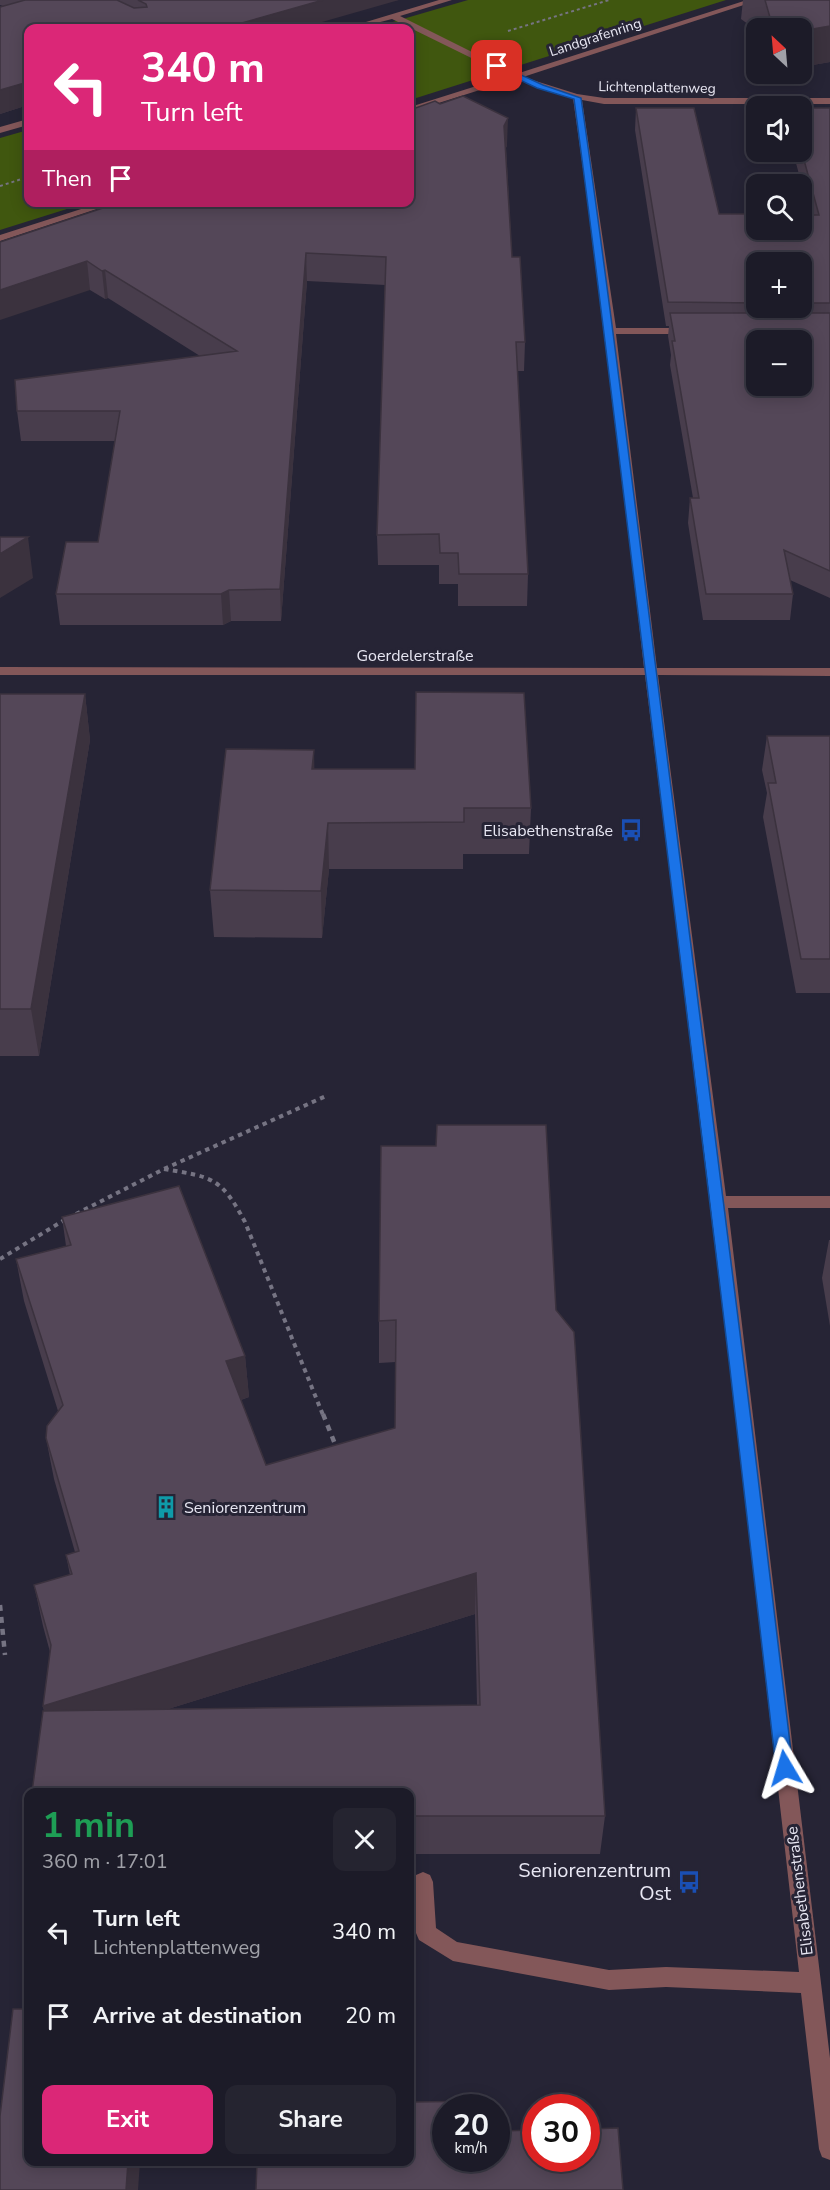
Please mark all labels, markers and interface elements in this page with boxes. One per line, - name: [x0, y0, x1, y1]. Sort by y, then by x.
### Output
- street label: Landgrafenring: [547, 14, 644, 61]
- north arrow: [746, 18, 812, 84]
- map controls: [746, 18, 812, 396]
- text: 340 m: [141, 40, 265, 97]
- pin: [471, 40, 522, 91]
- icon: left: [42, 48, 120, 126]
- icon: arrive: [480, 49, 513, 82]
- street label: Lichtenplattenweg: [598, 77, 716, 98]
- text: Turn left: [141, 94, 242, 131]
- button: sound: [746, 96, 812, 162]
- icon: arrive: [104, 162, 137, 195]
- text: Then: [42, 164, 92, 194]
- button: search: [746, 174, 812, 240]
- button: +: [746, 252, 812, 318]
- button: −: [746, 330, 812, 396]
- street label: Goerdelerstraße: [356, 645, 474, 667]
- bus stop icon: Elisabethenstraße: [618, 817, 644, 843]
- place label: Elisabethenstraße: [483, 820, 613, 842]
- building icon: Seniorenzentrum: [153, 1494, 179, 1520]
- place label: Seniorenzentrum: [184, 1497, 306, 1519]
- position arrow: [753, 1736, 817, 1800]
- text: 1 min: [42, 1801, 135, 1850]
- button: close: [333, 1808, 396, 1871]
- street label: Elisabethenstraße: [781, 1825, 819, 1957]
- text: 360 m · 17:01: [42, 1848, 168, 1875]
- place label: Seniorenzentrum Ost: [518, 1857, 672, 1907]
- bus stop icon: Seniorenzentrum Ost: [676, 1869, 702, 1895]
- text: Turn left: [93, 1904, 180, 1934]
- icon: left: [42, 1916, 75, 1949]
- text: 340 m: [332, 1917, 396, 1947]
- text: Lichtenplattenweg: [93, 1934, 261, 1961]
- icon: arrive: [42, 2000, 75, 2033]
- text: Arrive at destination: [93, 2001, 302, 2031]
- text: 20 m: [345, 2001, 396, 2031]
- button: Exit: [42, 2085, 213, 2154]
- button: Share: [225, 2085, 396, 2154]
- speed limit sign: 30: [522, 2094, 600, 2172]
- text: 20: [453, 2105, 489, 2146]
- text: km/h: [454, 2138, 488, 2158]

